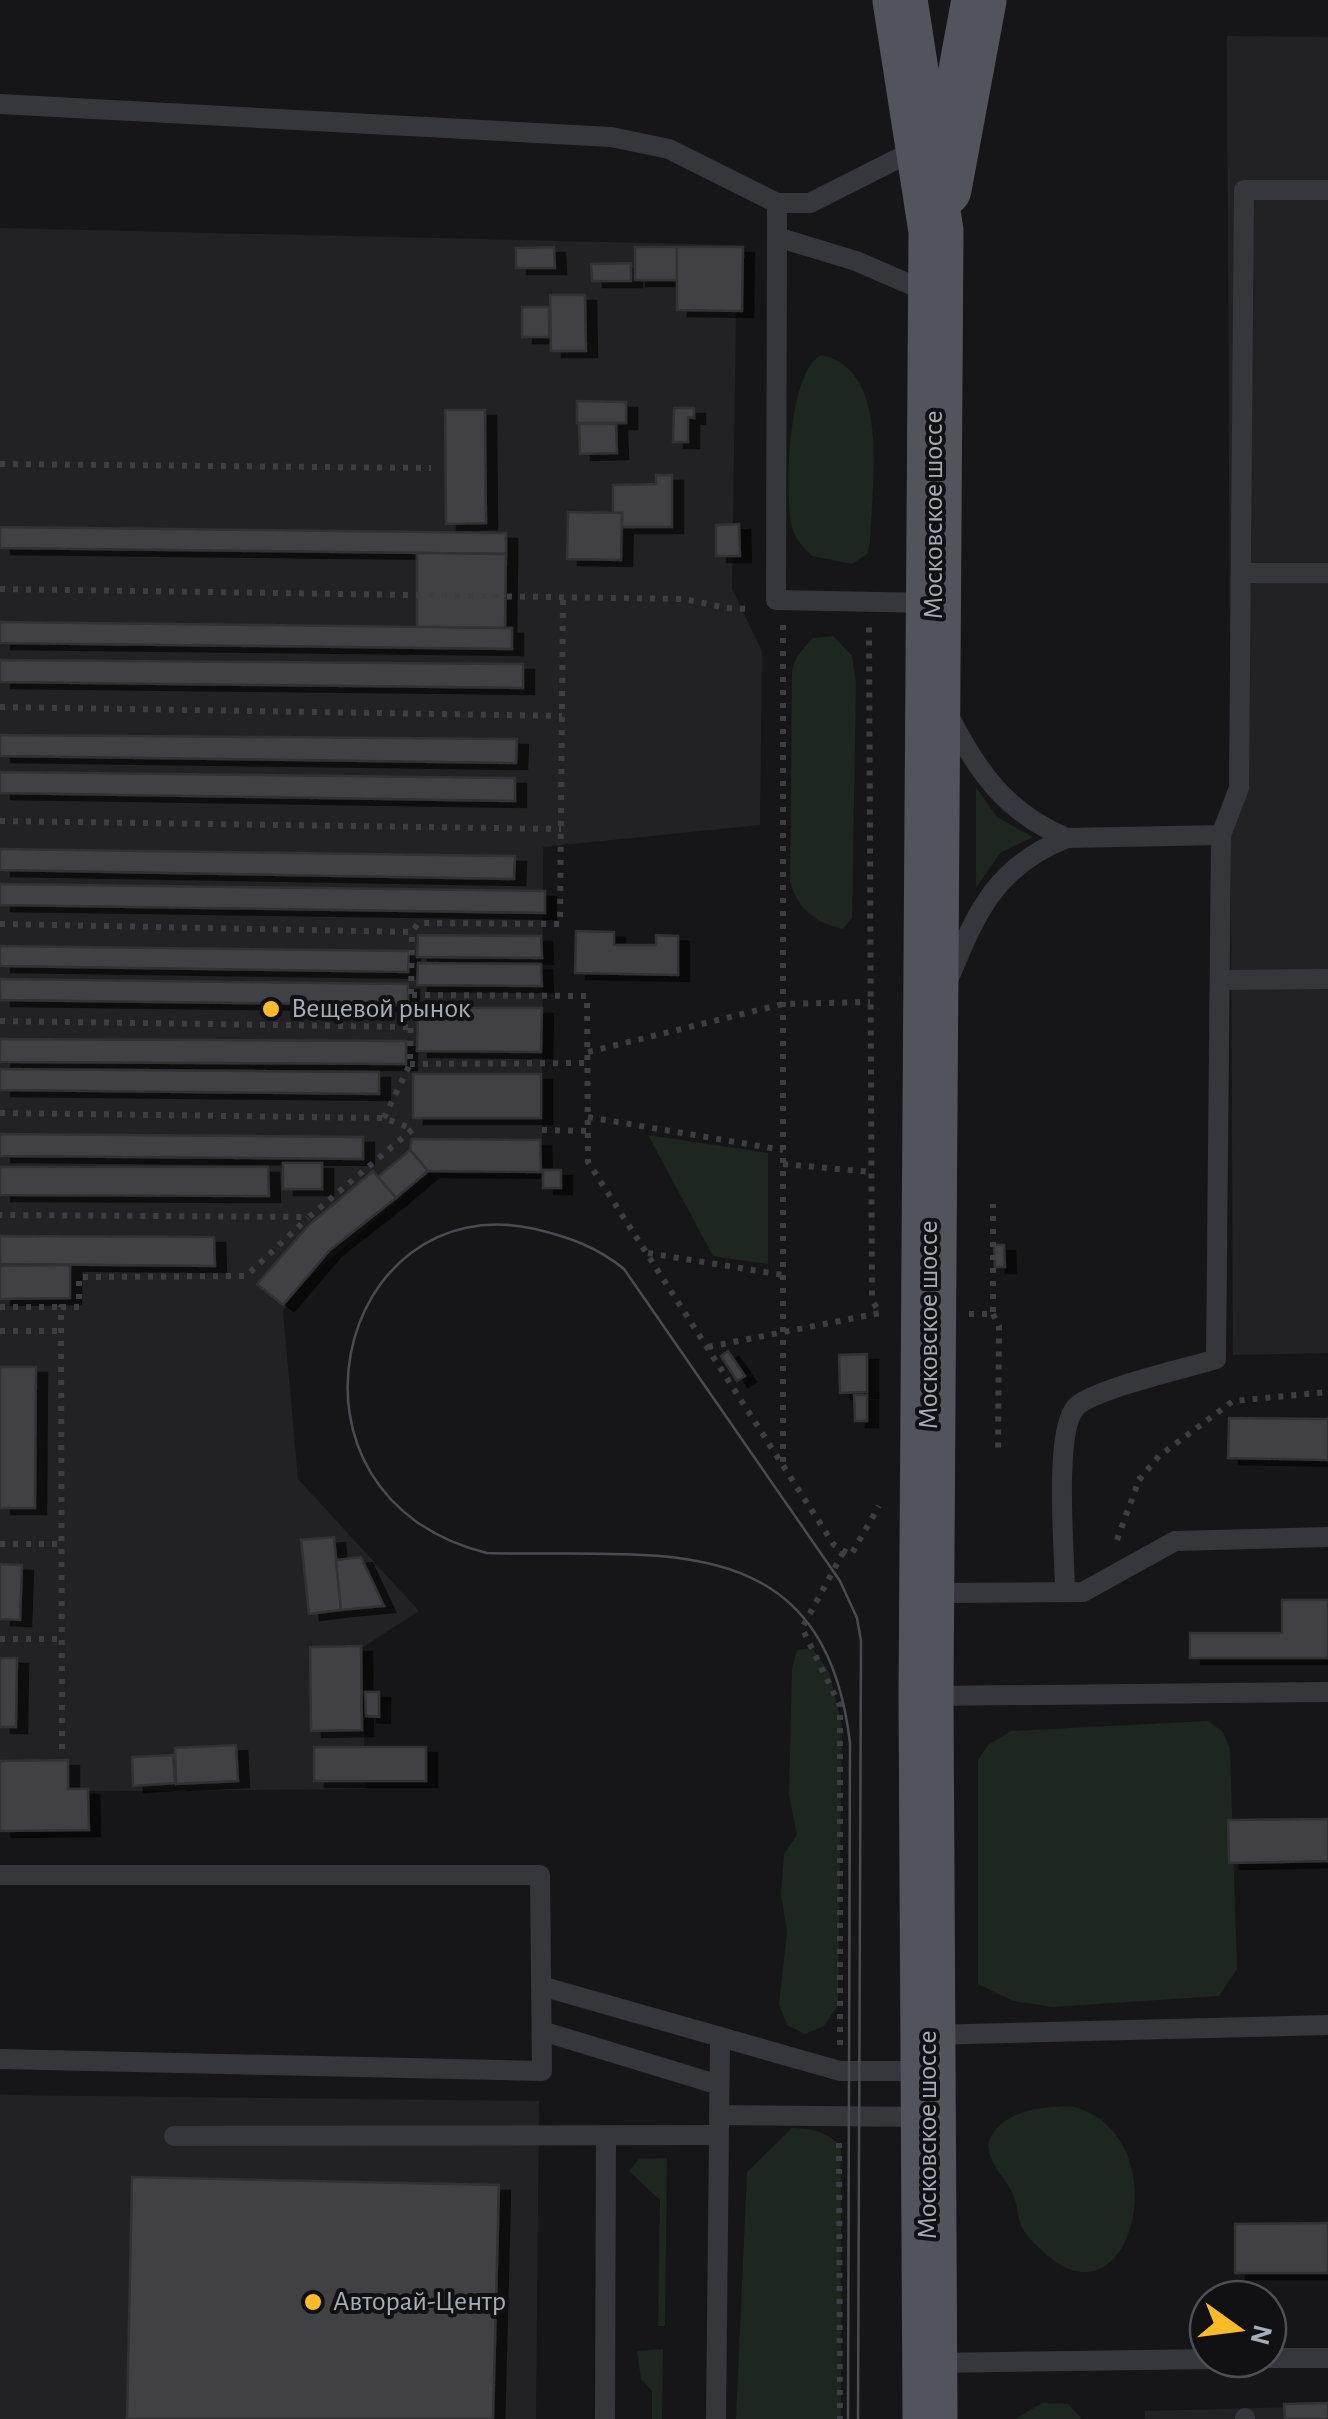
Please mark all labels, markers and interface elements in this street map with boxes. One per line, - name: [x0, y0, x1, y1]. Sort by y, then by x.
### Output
- street label: Московское шоссе: [920, 410, 948, 620]
- place label: Вещевой рынок: [291, 995, 471, 1023]
- marker: Вещевой рынок: [260, 998, 282, 1020]
- street label: Московское шоссе: [915, 1220, 943, 1430]
- street label: Московское шоссе: [914, 2030, 942, 2240]
- north arrow: [1188, 2279, 1288, 2379]
- place label: Авторай-Центр: [333, 2288, 506, 2316]
- marker: Авторай-Центр: [302, 2291, 324, 2313]
- text: N: [1244, 2322, 1276, 2347]

